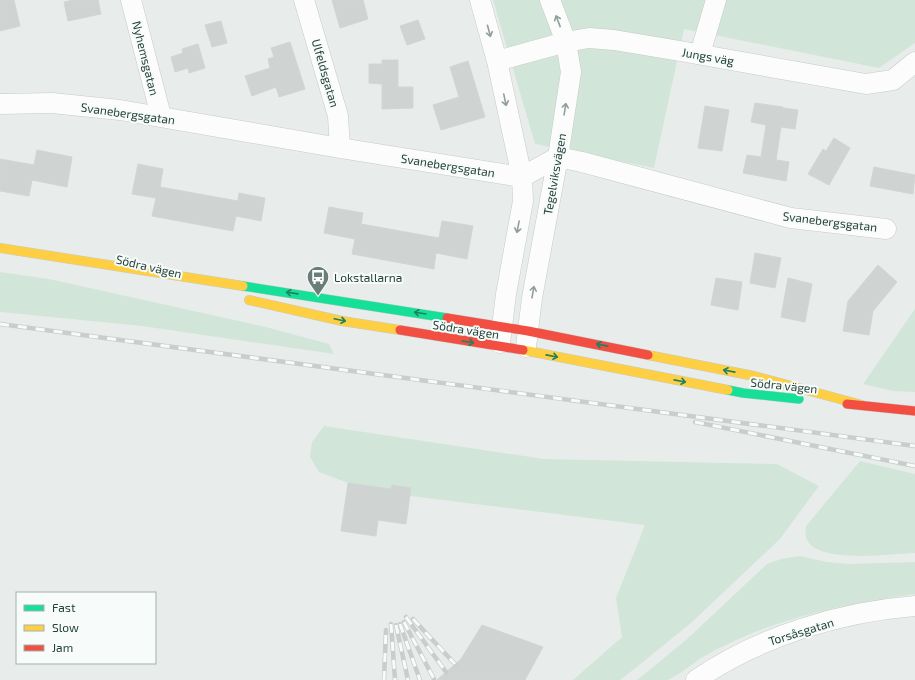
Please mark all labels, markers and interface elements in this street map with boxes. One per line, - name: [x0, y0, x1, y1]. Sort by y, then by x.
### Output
- one-way arrow: [554, 16, 562, 28]
- street label: Nyhemsgatan: [130, 19, 162, 97]
- one-way arrow: [486, 24, 493, 37]
- street label: Ulfeldsgatan: [310, 37, 342, 109]
- street label: Jungs väg: [681, 45, 735, 68]
- one-way arrow: [502, 93, 510, 106]
- street label: Svanebergsgatan: [80, 99, 176, 127]
- one-way arrow: [561, 103, 569, 116]
- street label: Tegelviksvägen: [540, 132, 568, 216]
- street label: Svanebergsgatan: [400, 151, 496, 179]
- street label: Svanebergsgatan: [782, 208, 878, 234]
- one-way arrow: [514, 220, 522, 233]
- street label: Södra vägen: [115, 252, 183, 280]
- bus stop icon: Lokstallarna: [305, 264, 331, 297]
- place label: Lokstallarna: [334, 270, 402, 284]
- one-way arrow: [529, 286, 537, 299]
- one-way arrow: [286, 289, 299, 297]
- one-way arrow: [414, 309, 427, 317]
- one-way arrow: [333, 317, 346, 325]
- street label: Södra vägen: [432, 317, 500, 341]
- one-way arrow: [461, 338, 474, 346]
- one-way arrow: [596, 341, 609, 349]
- one-way arrow: [545, 352, 558, 360]
- one-way arrow: [723, 366, 736, 374]
- street label: Södra vägen: [750, 375, 818, 395]
- one-way arrow: [673, 377, 686, 385]
- legend: [16, 592, 156, 664]
- text: Fast: [52, 600, 76, 614]
- street label: Torsåsgatan: [767, 614, 835, 648]
- text: Slow: [52, 620, 79, 634]
- text: Jam: [52, 640, 73, 654]

